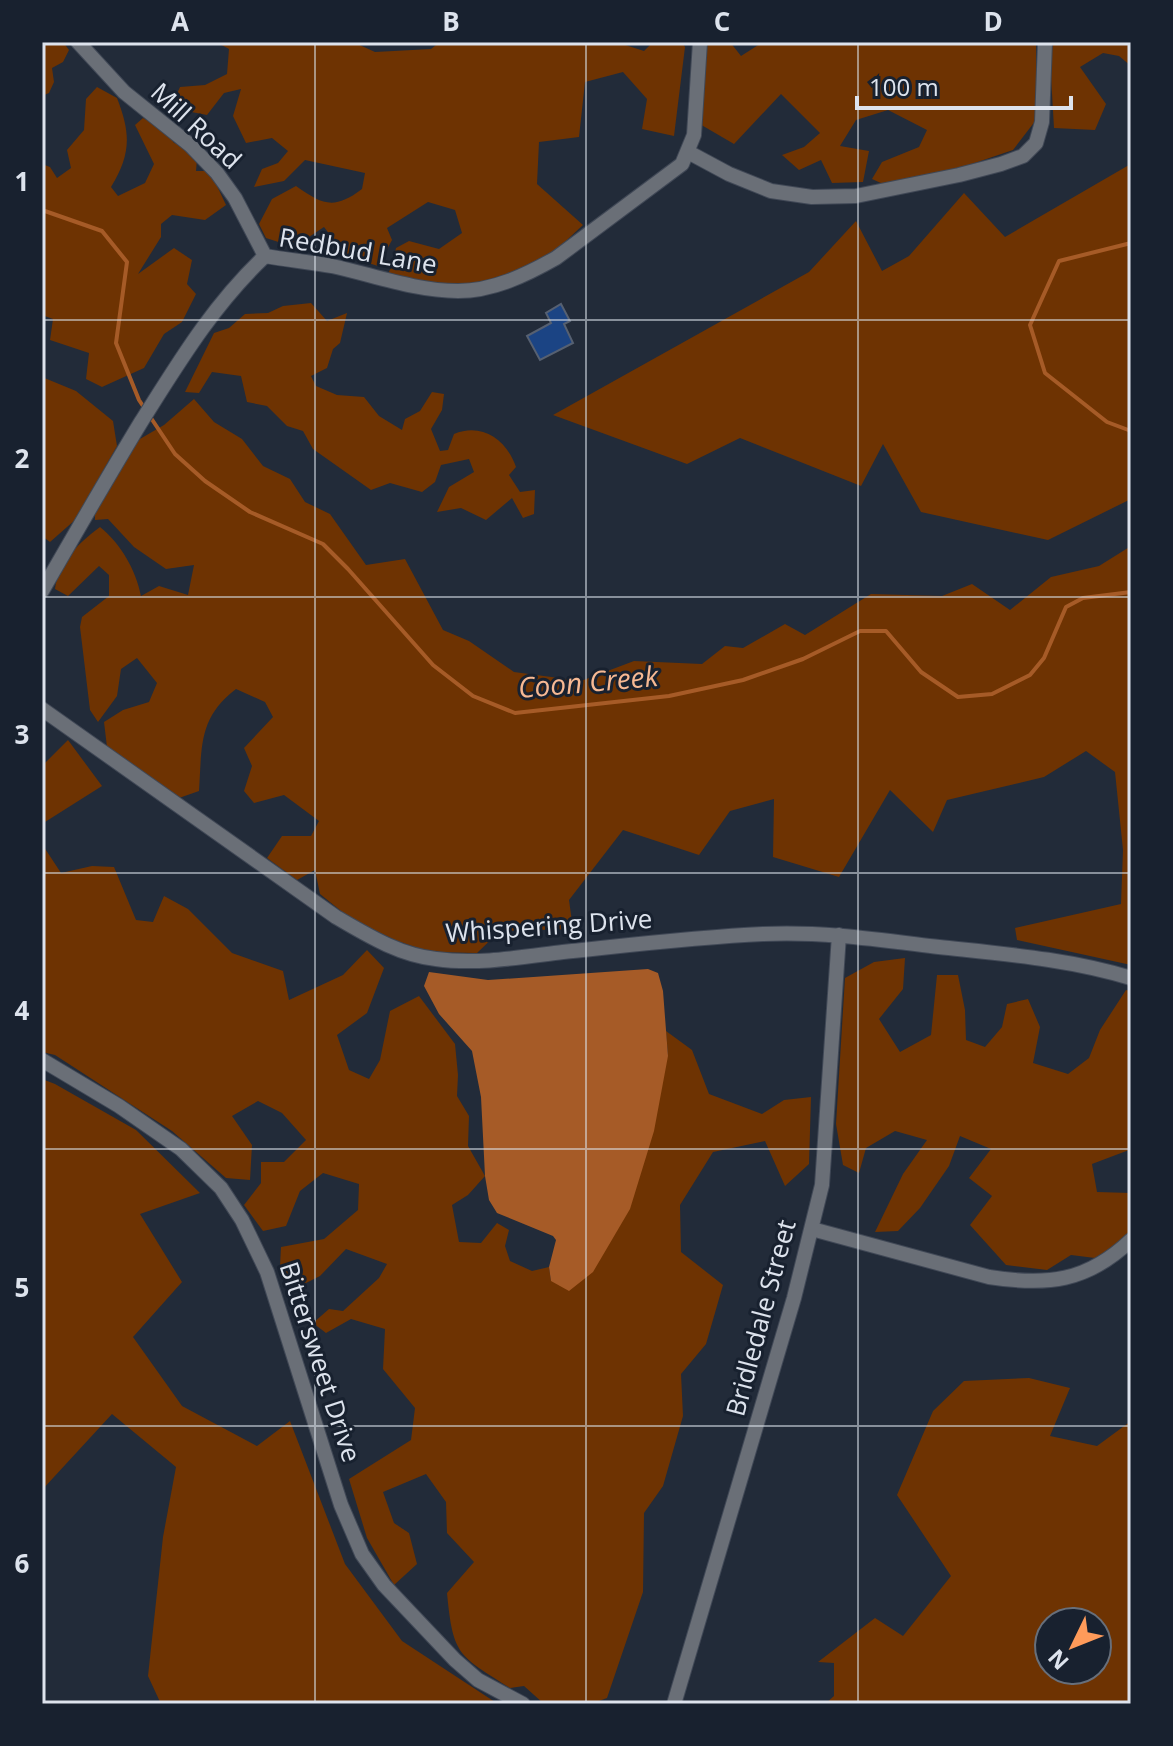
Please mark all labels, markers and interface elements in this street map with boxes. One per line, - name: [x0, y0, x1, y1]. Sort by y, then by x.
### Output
- text: A: [171, 3, 189, 39]
- text: B: [442, 3, 460, 39]
- text: C: [714, 3, 730, 39]
- text: D: [983, 3, 1003, 39]
- scale bar: [857, 60, 1071, 110]
- text: 100 m: [869, 70, 939, 103]
- street label: Mill Road: [143, 74, 250, 177]
- text: 1: [15, 163, 29, 199]
- street label: Redbud Lane: [276, 218, 440, 282]
- text: 2: [15, 440, 30, 476]
- water label: Coon Creek: [516, 656, 661, 706]
- text: 3: [15, 716, 29, 752]
- street label: Whispering Drive: [444, 900, 653, 950]
- text: 4: [15, 992, 30, 1028]
- street label: Bridledale Street: [717, 1216, 804, 1420]
- street label: Bittersweet Drive: [272, 1257, 370, 1466]
- text: 5: [15, 1269, 29, 1305]
- text: 6: [15, 1545, 30, 1581]
- north arrow: [1033, 1606, 1113, 1686]
- text: N: [1041, 1644, 1075, 1677]

